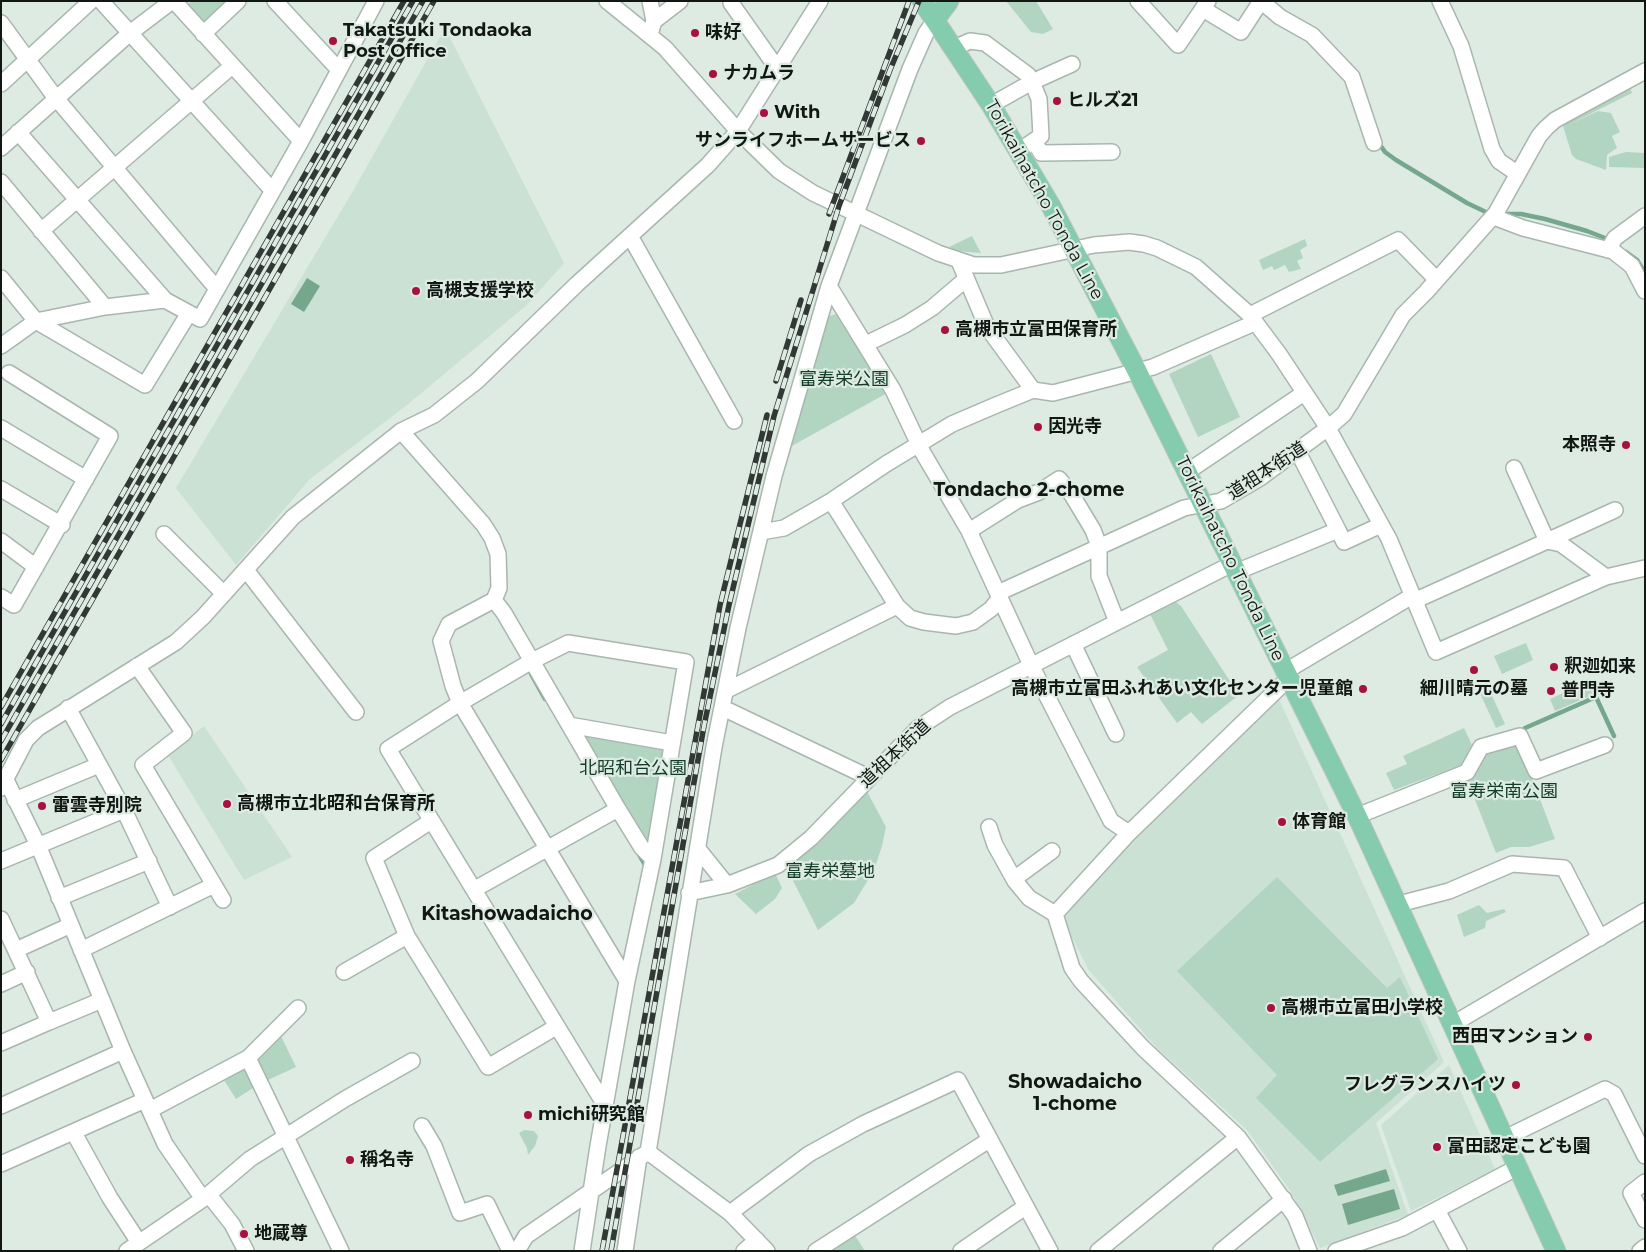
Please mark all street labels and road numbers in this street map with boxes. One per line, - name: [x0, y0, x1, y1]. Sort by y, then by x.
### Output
- street label: Torikaihatcho Tonda Line: [980, 96, 1108, 304]
- street label: 道祖本街道: [1223, 437, 1311, 505]
- street label: Torikaihatcho Tonda Line: [1171, 453, 1289, 665]
- street label: 道祖本街道: [855, 715, 935, 793]

